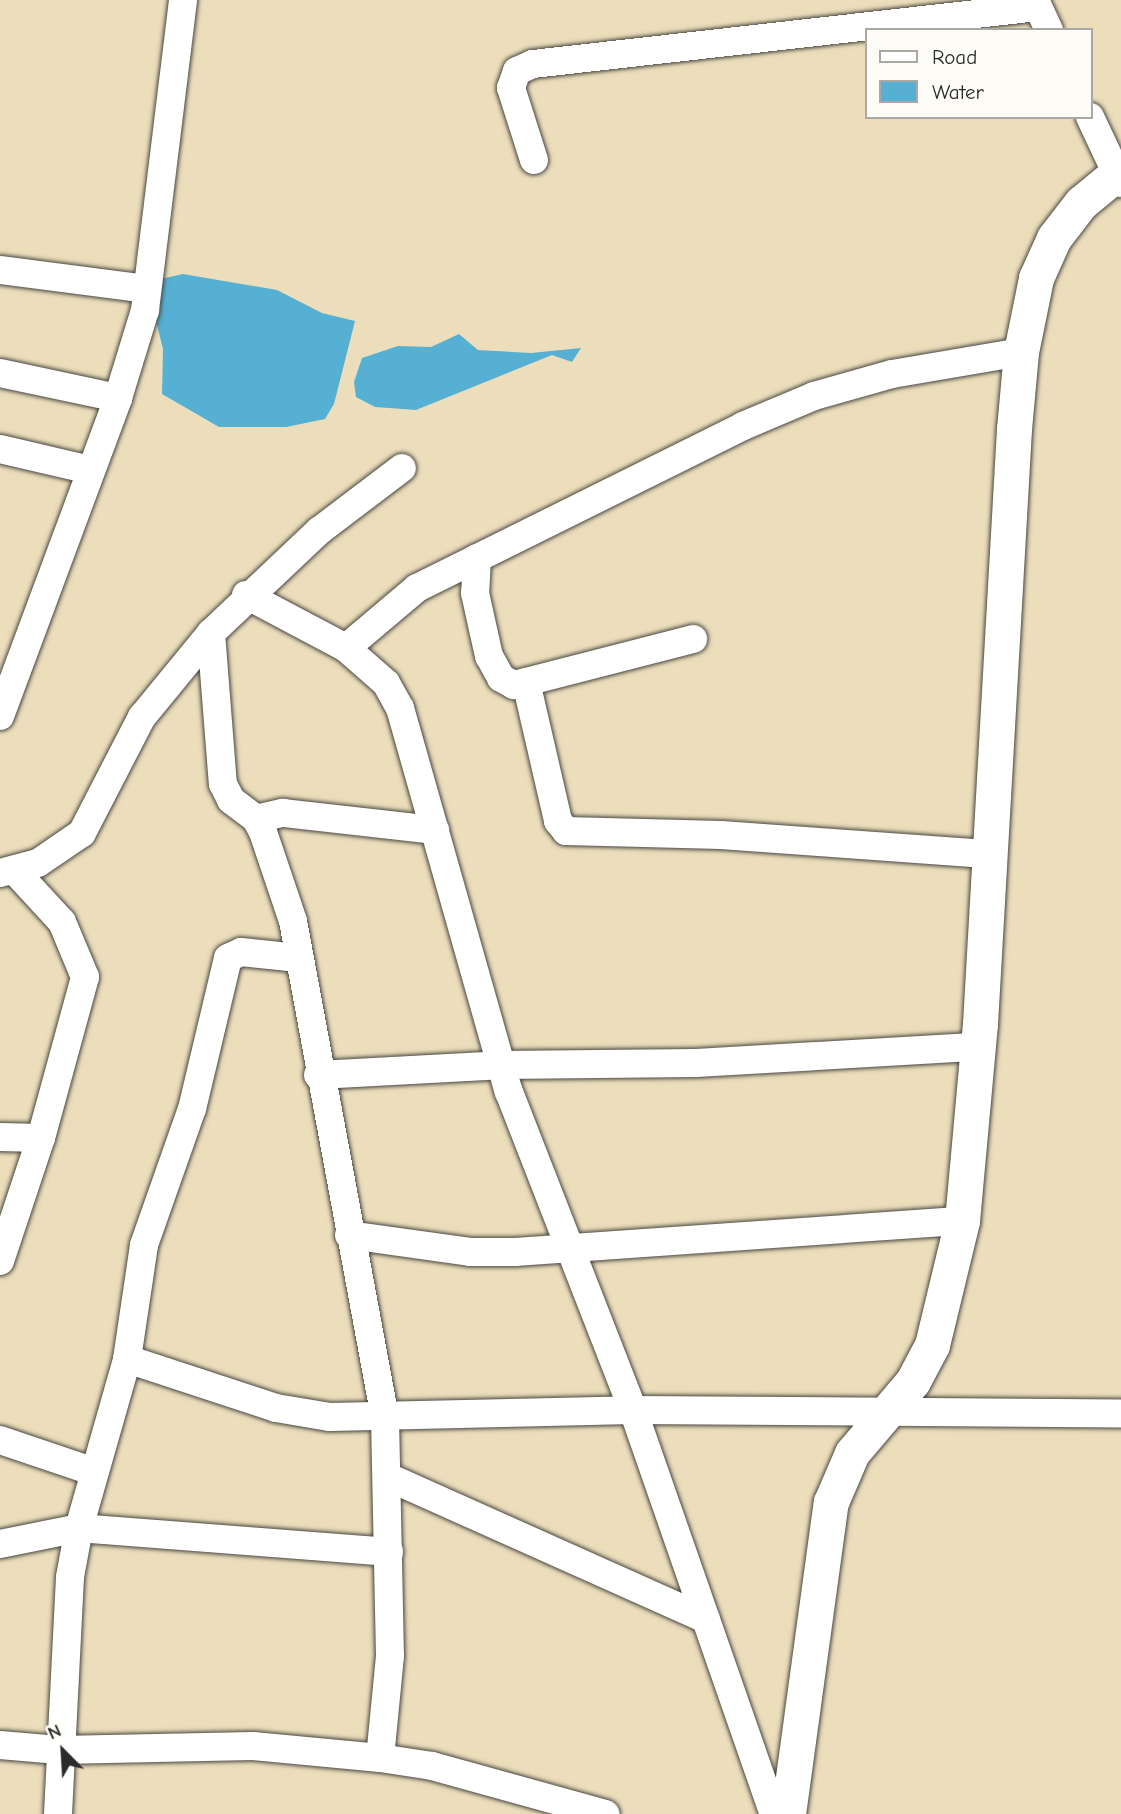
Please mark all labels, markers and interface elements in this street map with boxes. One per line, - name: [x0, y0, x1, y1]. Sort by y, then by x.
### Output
- legend: [866, 28, 1093, 119]
- text: Road: [932, 45, 977, 69]
- text: Water: [932, 80, 984, 104]
- north arrow: [28, 1716, 98, 1786]
- text: N: [44, 1719, 65, 1744]

